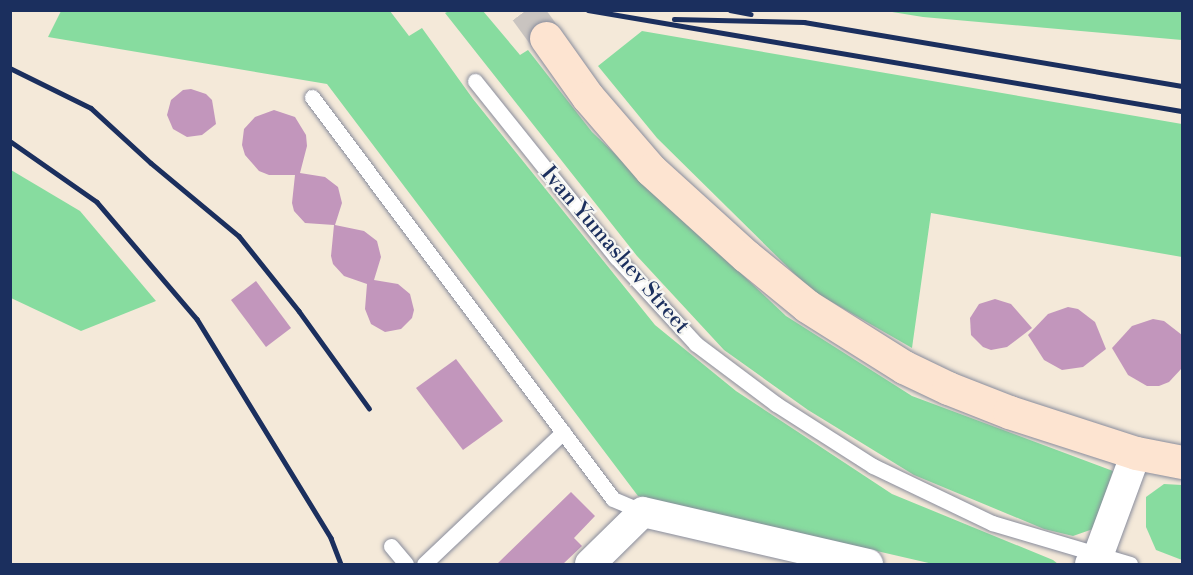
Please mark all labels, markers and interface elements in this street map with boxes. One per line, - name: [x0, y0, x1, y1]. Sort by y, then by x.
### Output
- street label: Ivan Yumashev Street: [535, 161, 695, 339]

